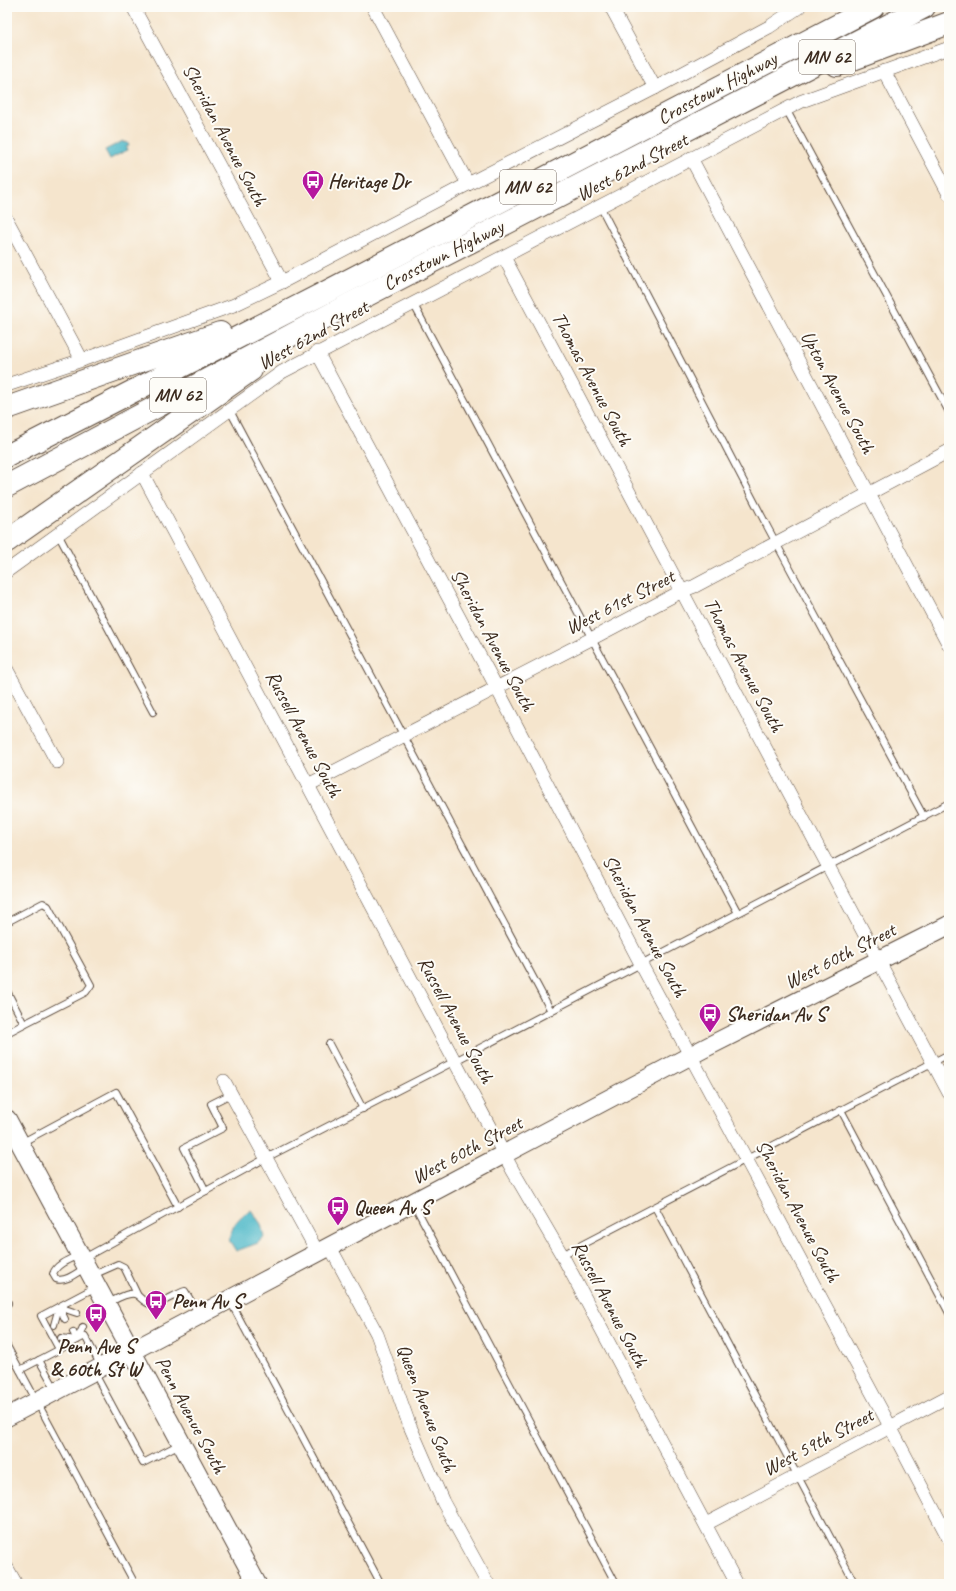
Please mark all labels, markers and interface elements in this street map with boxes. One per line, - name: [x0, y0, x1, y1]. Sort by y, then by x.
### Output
- road number: MN 62: [799, 40, 855, 74]
- street label: Crosstown Highway: [653, 45, 783, 130]
- street label: Sheridan Avenue South: [177, 60, 273, 211]
- street label: West 62nd Street: [572, 126, 694, 207]
- bus stop icon: Heritage Dr: [300, 168, 326, 201]
- place label: Heritage Dr: [328, 169, 413, 194]
- road number: MN 62: [500, 170, 556, 204]
- street label: Crosstown Highway: [379, 213, 509, 296]
- street label: West 62nd Street: [253, 293, 375, 376]
- street label: Thomas Avenue South: [546, 308, 638, 451]
- street label: Upton Avenue South: [795, 326, 881, 459]
- road number: MN 62: [150, 378, 206, 412]
- street label: West 61st Street: [561, 563, 681, 640]
- street label: Sheridan Avenue South: [445, 565, 541, 716]
- street label: Thomas Avenue South: [698, 594, 790, 737]
- street label: Russell Avenue South: [260, 666, 348, 803]
- street label: Sheridan Avenue South: [597, 851, 693, 1002]
- street label: West 60th Street: [780, 916, 902, 995]
- street label: Russell Avenue South: [412, 952, 500, 1089]
- bus stop icon: Sheridan Av S: [697, 1001, 723, 1034]
- place label: Sheridan Av S: [726, 1002, 831, 1027]
- street label: West 60th Street: [408, 1109, 528, 1189]
- street label: Sheridan Avenue South: [750, 1136, 846, 1287]
- bus stop icon: Queen Av S: [325, 1194, 351, 1227]
- place label: Queen Av S: [354, 1195, 435, 1220]
- street label: Russell Avenue South: [566, 1236, 654, 1373]
- bus stop icon: Penn Av S: [143, 1288, 169, 1321]
- place label: Penn Av S: [172, 1289, 248, 1314]
- bus stop icon: Penn Ave S & 60th St W: [83, 1301, 109, 1334]
- place label: Penn Ave S & 60th St W: [50, 1334, 144, 1382]
- street label: Queen Avenue South: [391, 1341, 463, 1476]
- street label: Penn Avenue South: [150, 1352, 233, 1479]
- street label: West 59th Street: [759, 1401, 879, 1481]

